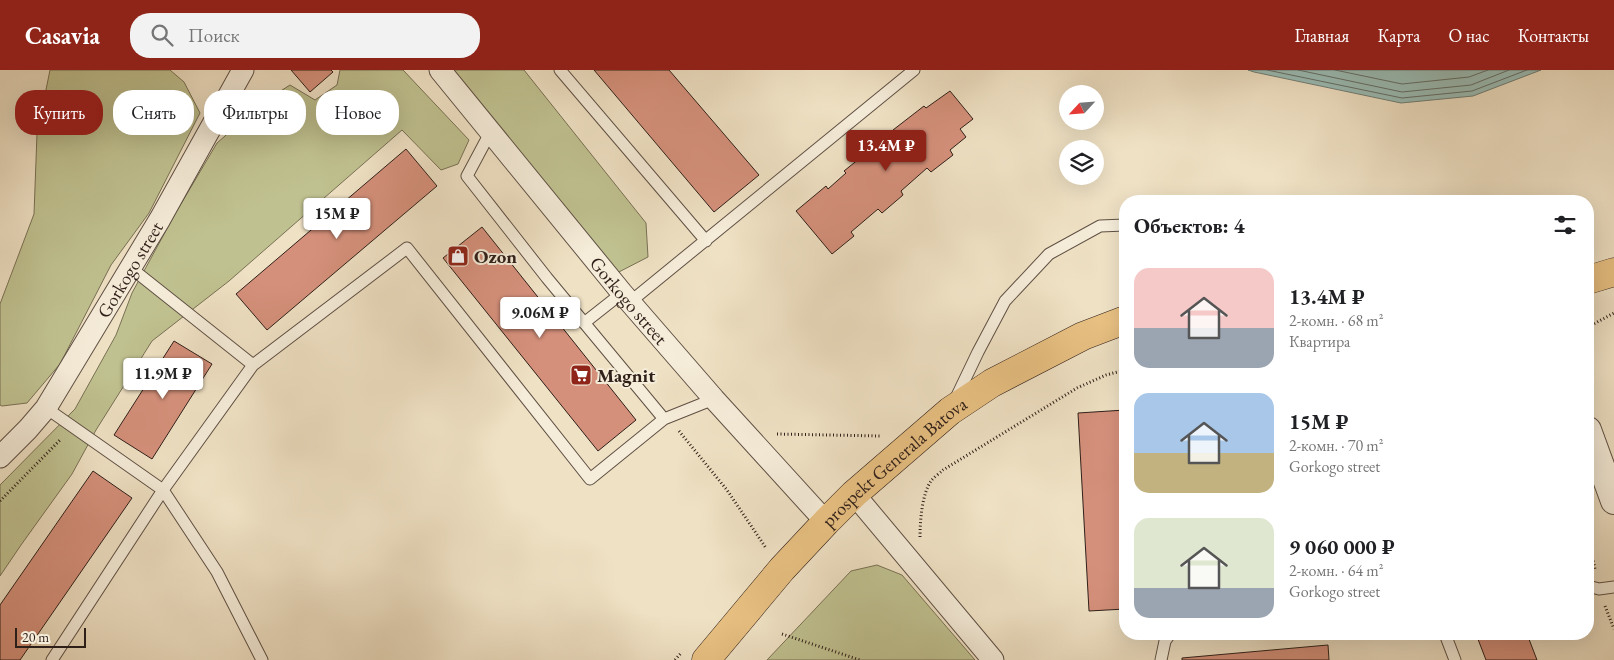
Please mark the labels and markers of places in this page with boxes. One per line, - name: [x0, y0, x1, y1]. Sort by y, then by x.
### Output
- pin: 13.4M ₽: [840, 129, 932, 172]
- pin: 15M ₽: [302, 198, 372, 240]
- shop icon: Ozon: [446, 244, 470, 268]
- place label: Ozon: [474, 244, 517, 269]
- pin: 9.06M ₽: [494, 296, 586, 339]
- pin: 11.9M ₽: [117, 358, 209, 400]
- supermarket icon: Magnit: [569, 363, 593, 387]
- place label: Magnit: [597, 363, 655, 388]

